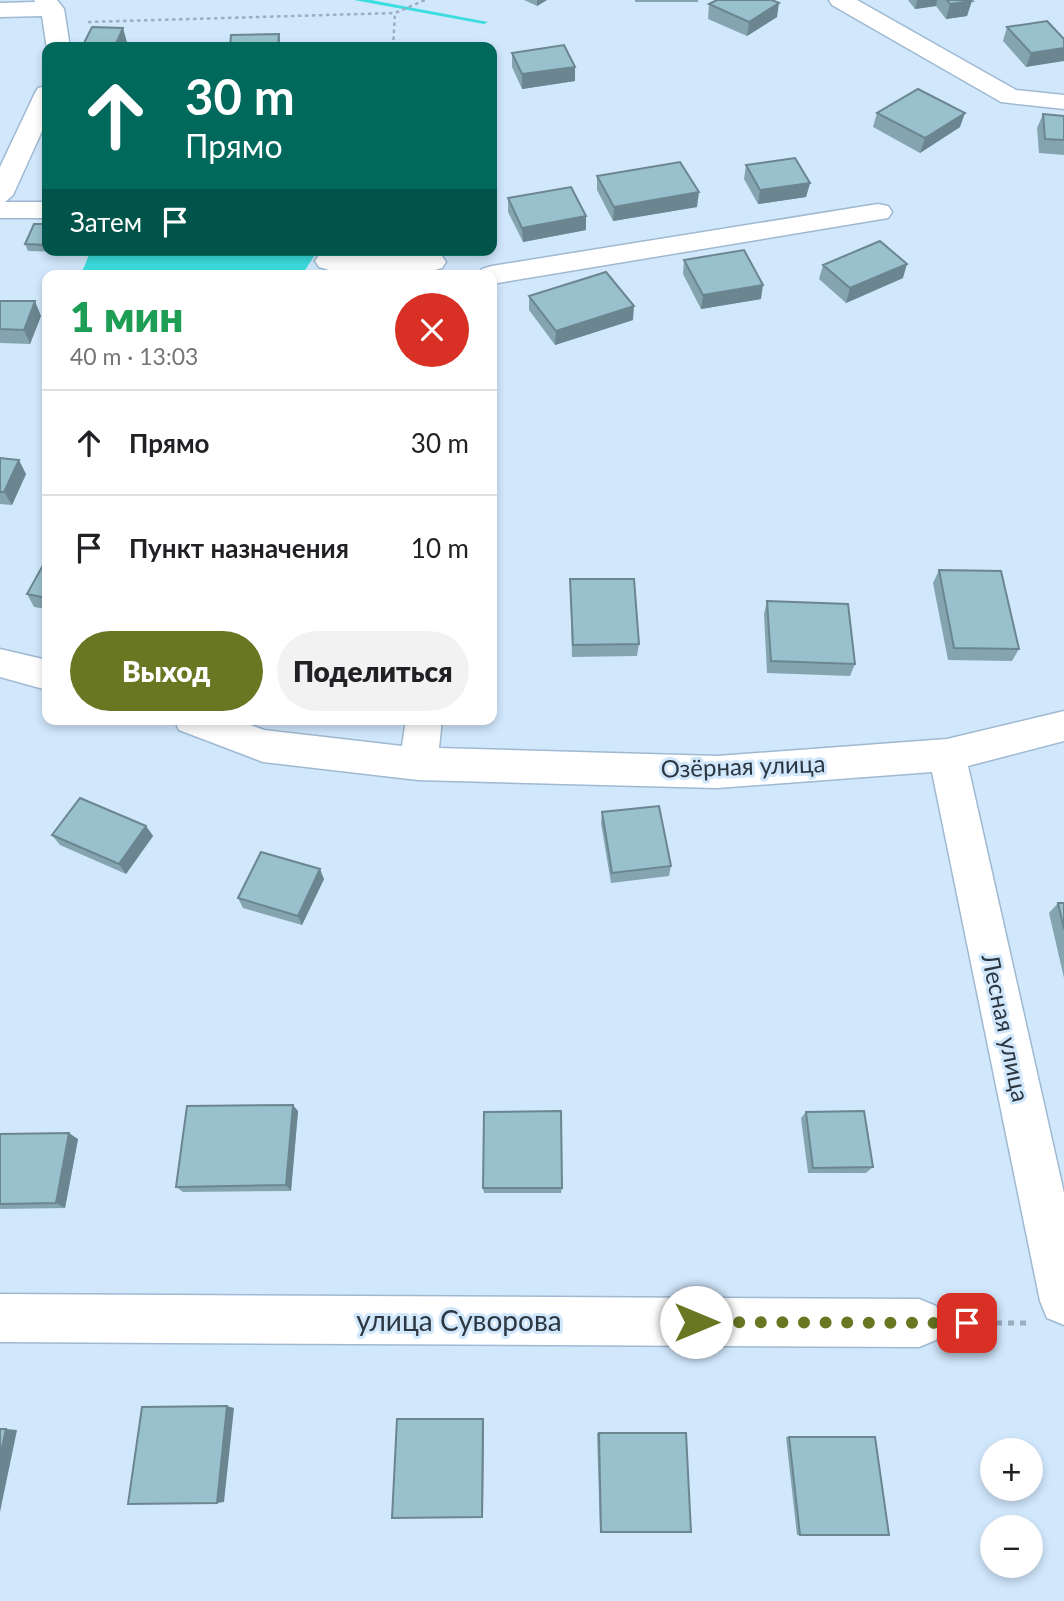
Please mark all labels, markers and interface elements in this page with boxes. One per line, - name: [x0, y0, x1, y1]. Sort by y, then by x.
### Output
- text: 30 m: [185, 67, 295, 125]
- icon: ahead: [70, 70, 161, 161]
- text: Прямо: [185, 126, 283, 165]
- icon: arrive: [156, 203, 194, 241]
- text: Затем: [70, 206, 142, 238]
- text: 1 мин: [70, 291, 184, 341]
- button: close: [395, 293, 469, 367]
- text: 40 m · 13:03: [70, 342, 198, 370]
- icon: ahead: [70, 424, 108, 462]
- text: Прямо: [129, 427, 210, 459]
- text: 30 m: [411, 427, 469, 459]
- icon: arrive: [70, 529, 108, 567]
- text: Пункт назначения: [129, 532, 349, 564]
- text: 10 m: [411, 532, 469, 564]
- button: Выход: [70, 631, 263, 711]
- button: Поделиться: [277, 631, 469, 711]
- street label: Озёрная улица: [660, 748, 826, 783]
- street label: Лесная улица: [976, 950, 1036, 1104]
- position arrow: [659, 1285, 733, 1359]
- pin: [937, 1293, 997, 1353]
- street label: улица Суворова: [356, 1303, 562, 1337]
- icon: arrive: [948, 1304, 986, 1342]
- map controls: [980, 1438, 1043, 1578]
- button: +: [980, 1438, 1043, 1501]
- button: −: [980, 1515, 1043, 1578]

